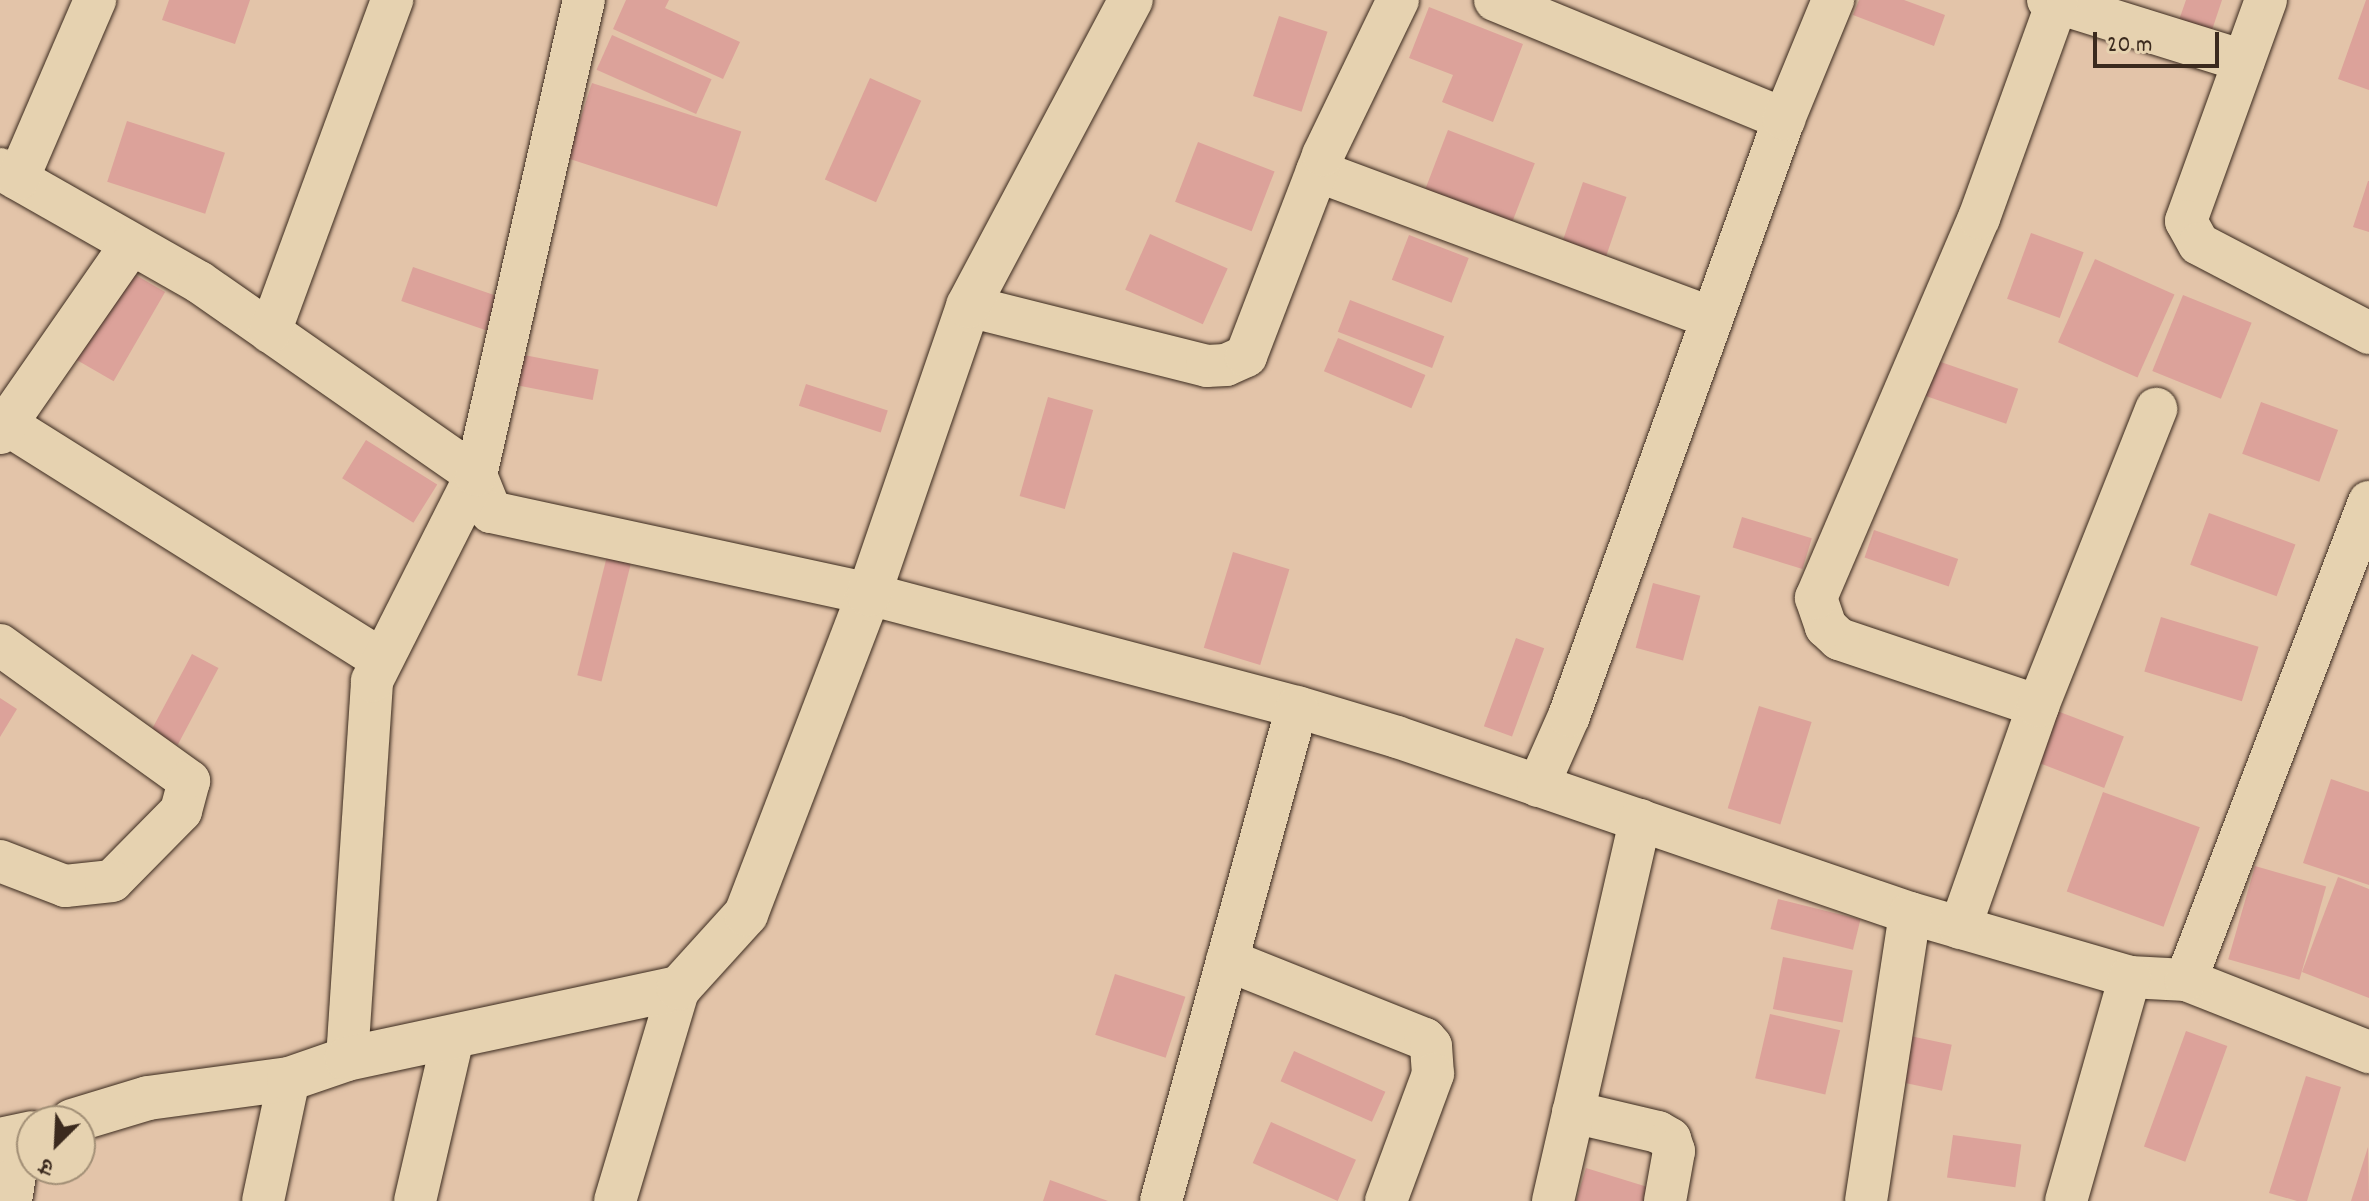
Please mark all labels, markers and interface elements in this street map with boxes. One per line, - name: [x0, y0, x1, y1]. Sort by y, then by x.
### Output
- scale bar: [2097, 16, 2223, 66]
- text: 20 m: [2107, 29, 2153, 63]
- north arrow: [16, 1105, 96, 1185]
- text: उ: [35, 1149, 59, 1182]

